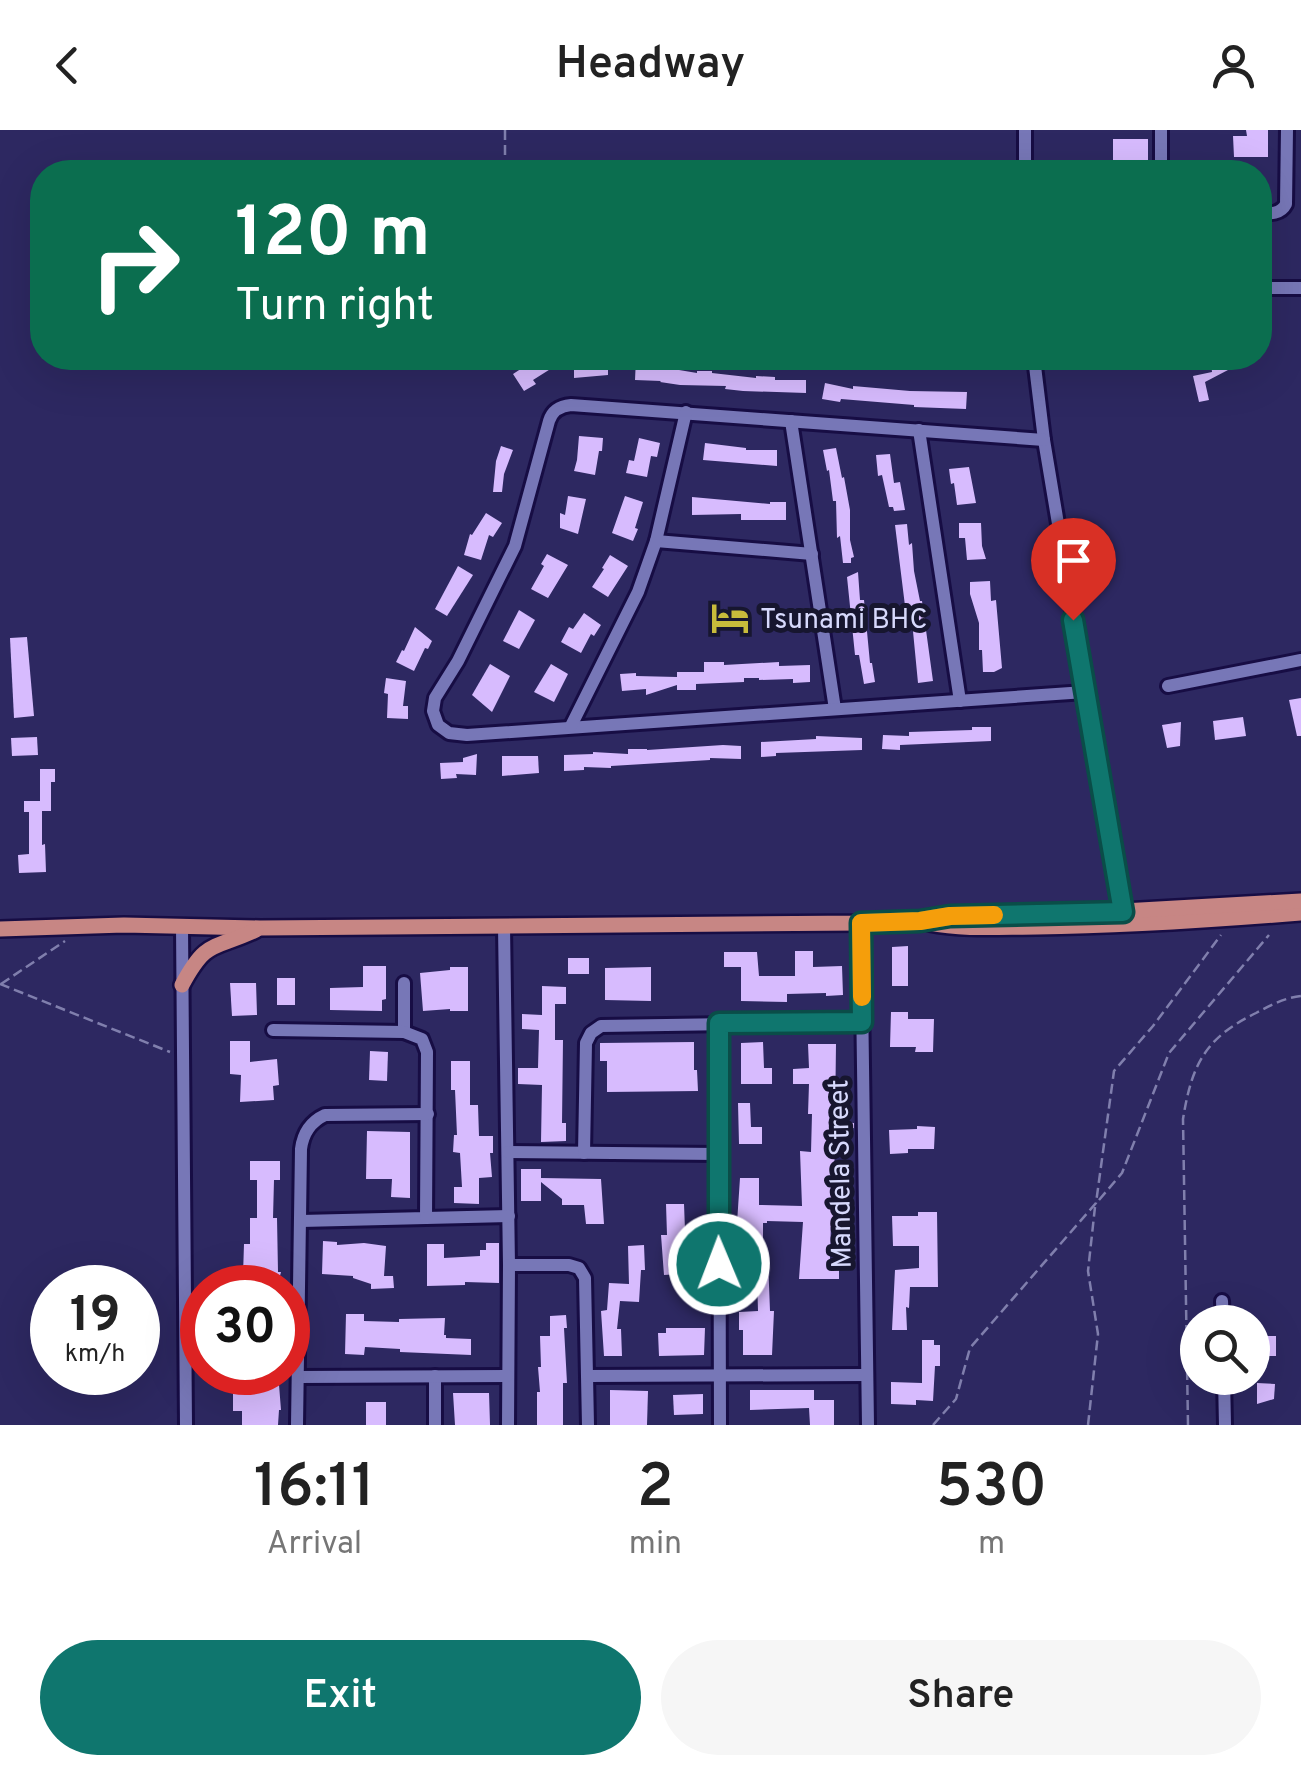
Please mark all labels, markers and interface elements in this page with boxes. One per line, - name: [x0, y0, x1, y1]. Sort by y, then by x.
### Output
- text: Headway: [556, 37, 745, 94]
- icon: back: [40, 38, 95, 93]
- icon: person: [1206, 38, 1261, 93]
- text: 120 m: [235, 192, 431, 281]
- icon: right: [70, 200, 200, 330]
- text: Turn right: [235, 279, 434, 336]
- pin: [1031, 518, 1116, 621]
- icon: arrive: [1046, 533, 1101, 588]
- hotel icon: Tsunami BHC: [709, 597, 751, 639]
- place label: Tsunami BHC: [760, 603, 928, 639]
- street label: Mandela Street: [822, 1079, 862, 1269]
- position arrow: [667, 1212, 771, 1316]
- speed limit sign: 30: [180, 1265, 310, 1395]
- text: 19: [70, 1286, 120, 1349]
- map controls: [1180, 1305, 1270, 1395]
- button: search: [1180, 1305, 1270, 1395]
- text: km/h: [65, 1339, 125, 1371]
- text: 16:11: [254, 1452, 375, 1528]
- text: 2: [637, 1452, 674, 1528]
- text: 530: [936, 1452, 1047, 1528]
- text: Arrival: [267, 1525, 362, 1565]
- text: min: [629, 1525, 682, 1565]
- text: m: [978, 1525, 1005, 1565]
- button: Exit: [40, 1640, 641, 1755]
- button: Share: [661, 1640, 1261, 1755]

